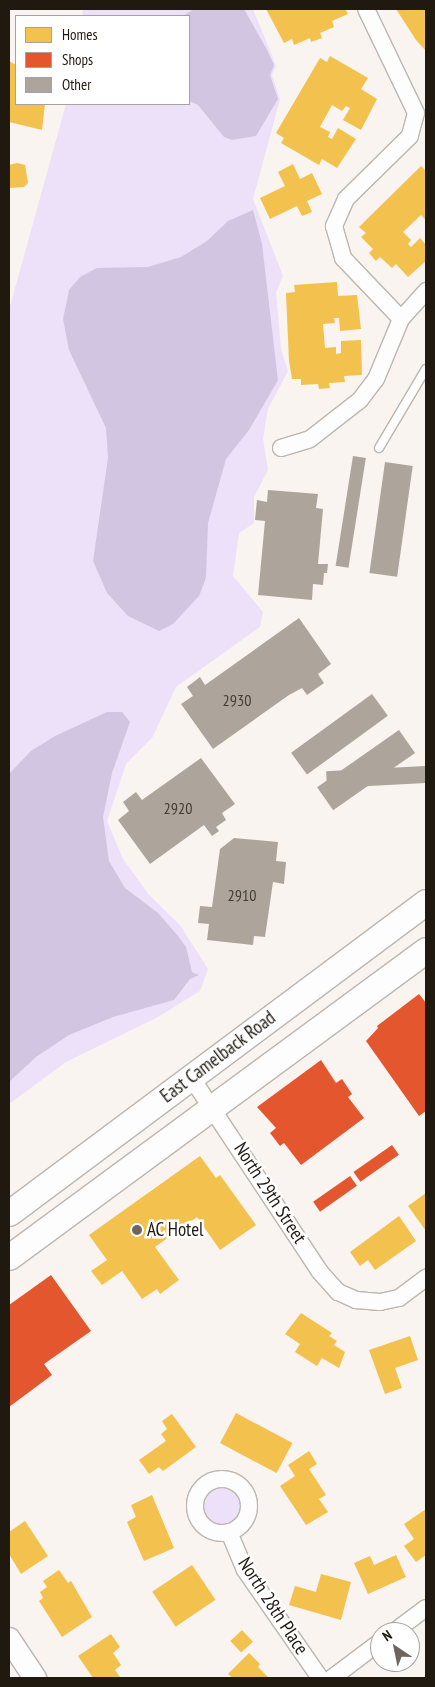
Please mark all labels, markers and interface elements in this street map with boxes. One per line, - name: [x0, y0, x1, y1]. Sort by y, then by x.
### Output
- legend: [15, 15, 190, 105]
- text: Homes: [62, 25, 98, 44]
- text: Shops: [62, 50, 93, 69]
- text: Other: [62, 75, 91, 94]
- house number: 2930: [223, 690, 251, 710]
- house number: 2920: [164, 798, 192, 818]
- house number: 2910: [228, 885, 256, 905]
- street label: East Camelback Road: [156, 1006, 280, 1108]
- street label: North 29th Street: [229, 1138, 311, 1248]
- place label: AC Hotel: [147, 1219, 204, 1241]
- marker: AC Hotel: [131, 1224, 143, 1236]
- street label: North 28th Place: [233, 1553, 313, 1659]
- north arrow: [370, 1622, 420, 1672]
- text: N: [379, 1626, 395, 1645]

